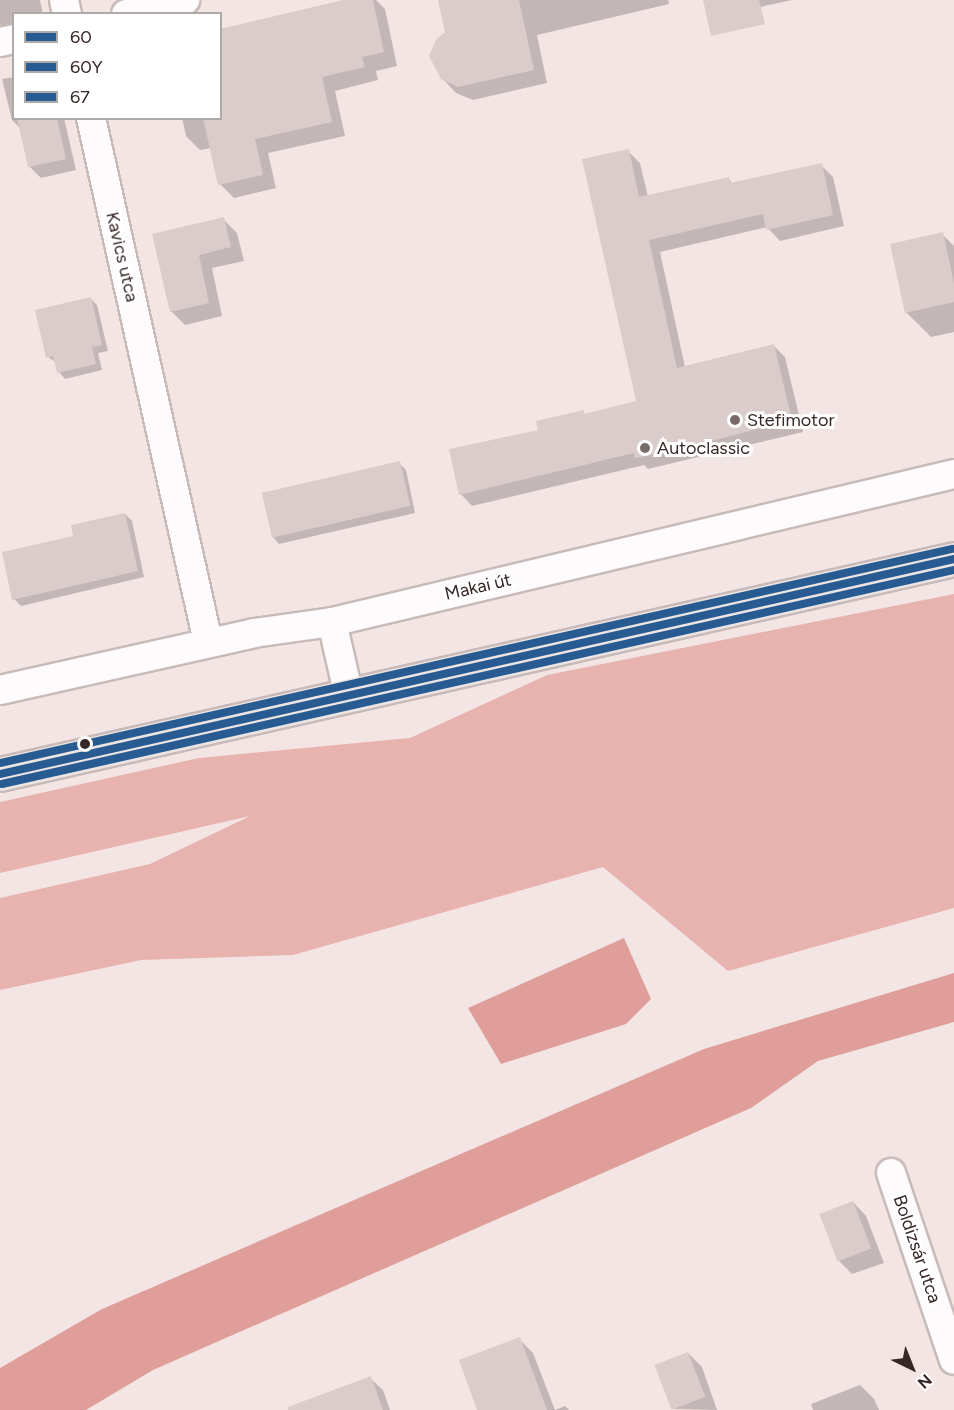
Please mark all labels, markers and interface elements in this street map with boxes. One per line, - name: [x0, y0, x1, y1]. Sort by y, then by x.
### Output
- legend: [12, 12, 222, 120]
- text: 60: [70, 26, 92, 48]
- text: 60Y: [70, 56, 103, 78]
- text: 67: [70, 86, 90, 108]
- street label: Kavics utca: [101, 210, 143, 304]
- place label: Stefimotor: [747, 409, 834, 431]
- marker: Stefimotor: [728, 413, 742, 427]
- place label: Autoclassic: [657, 437, 750, 459]
- marker: Autoclassic: [638, 441, 652, 455]
- street label: Makai út: [443, 569, 513, 605]
- unlabelled marker: [79, 738, 91, 750]
- street label: Boldizsár utca: [888, 1192, 946, 1306]
- north arrow: [882, 1338, 942, 1398]
- text: N: [914, 1370, 936, 1393]

